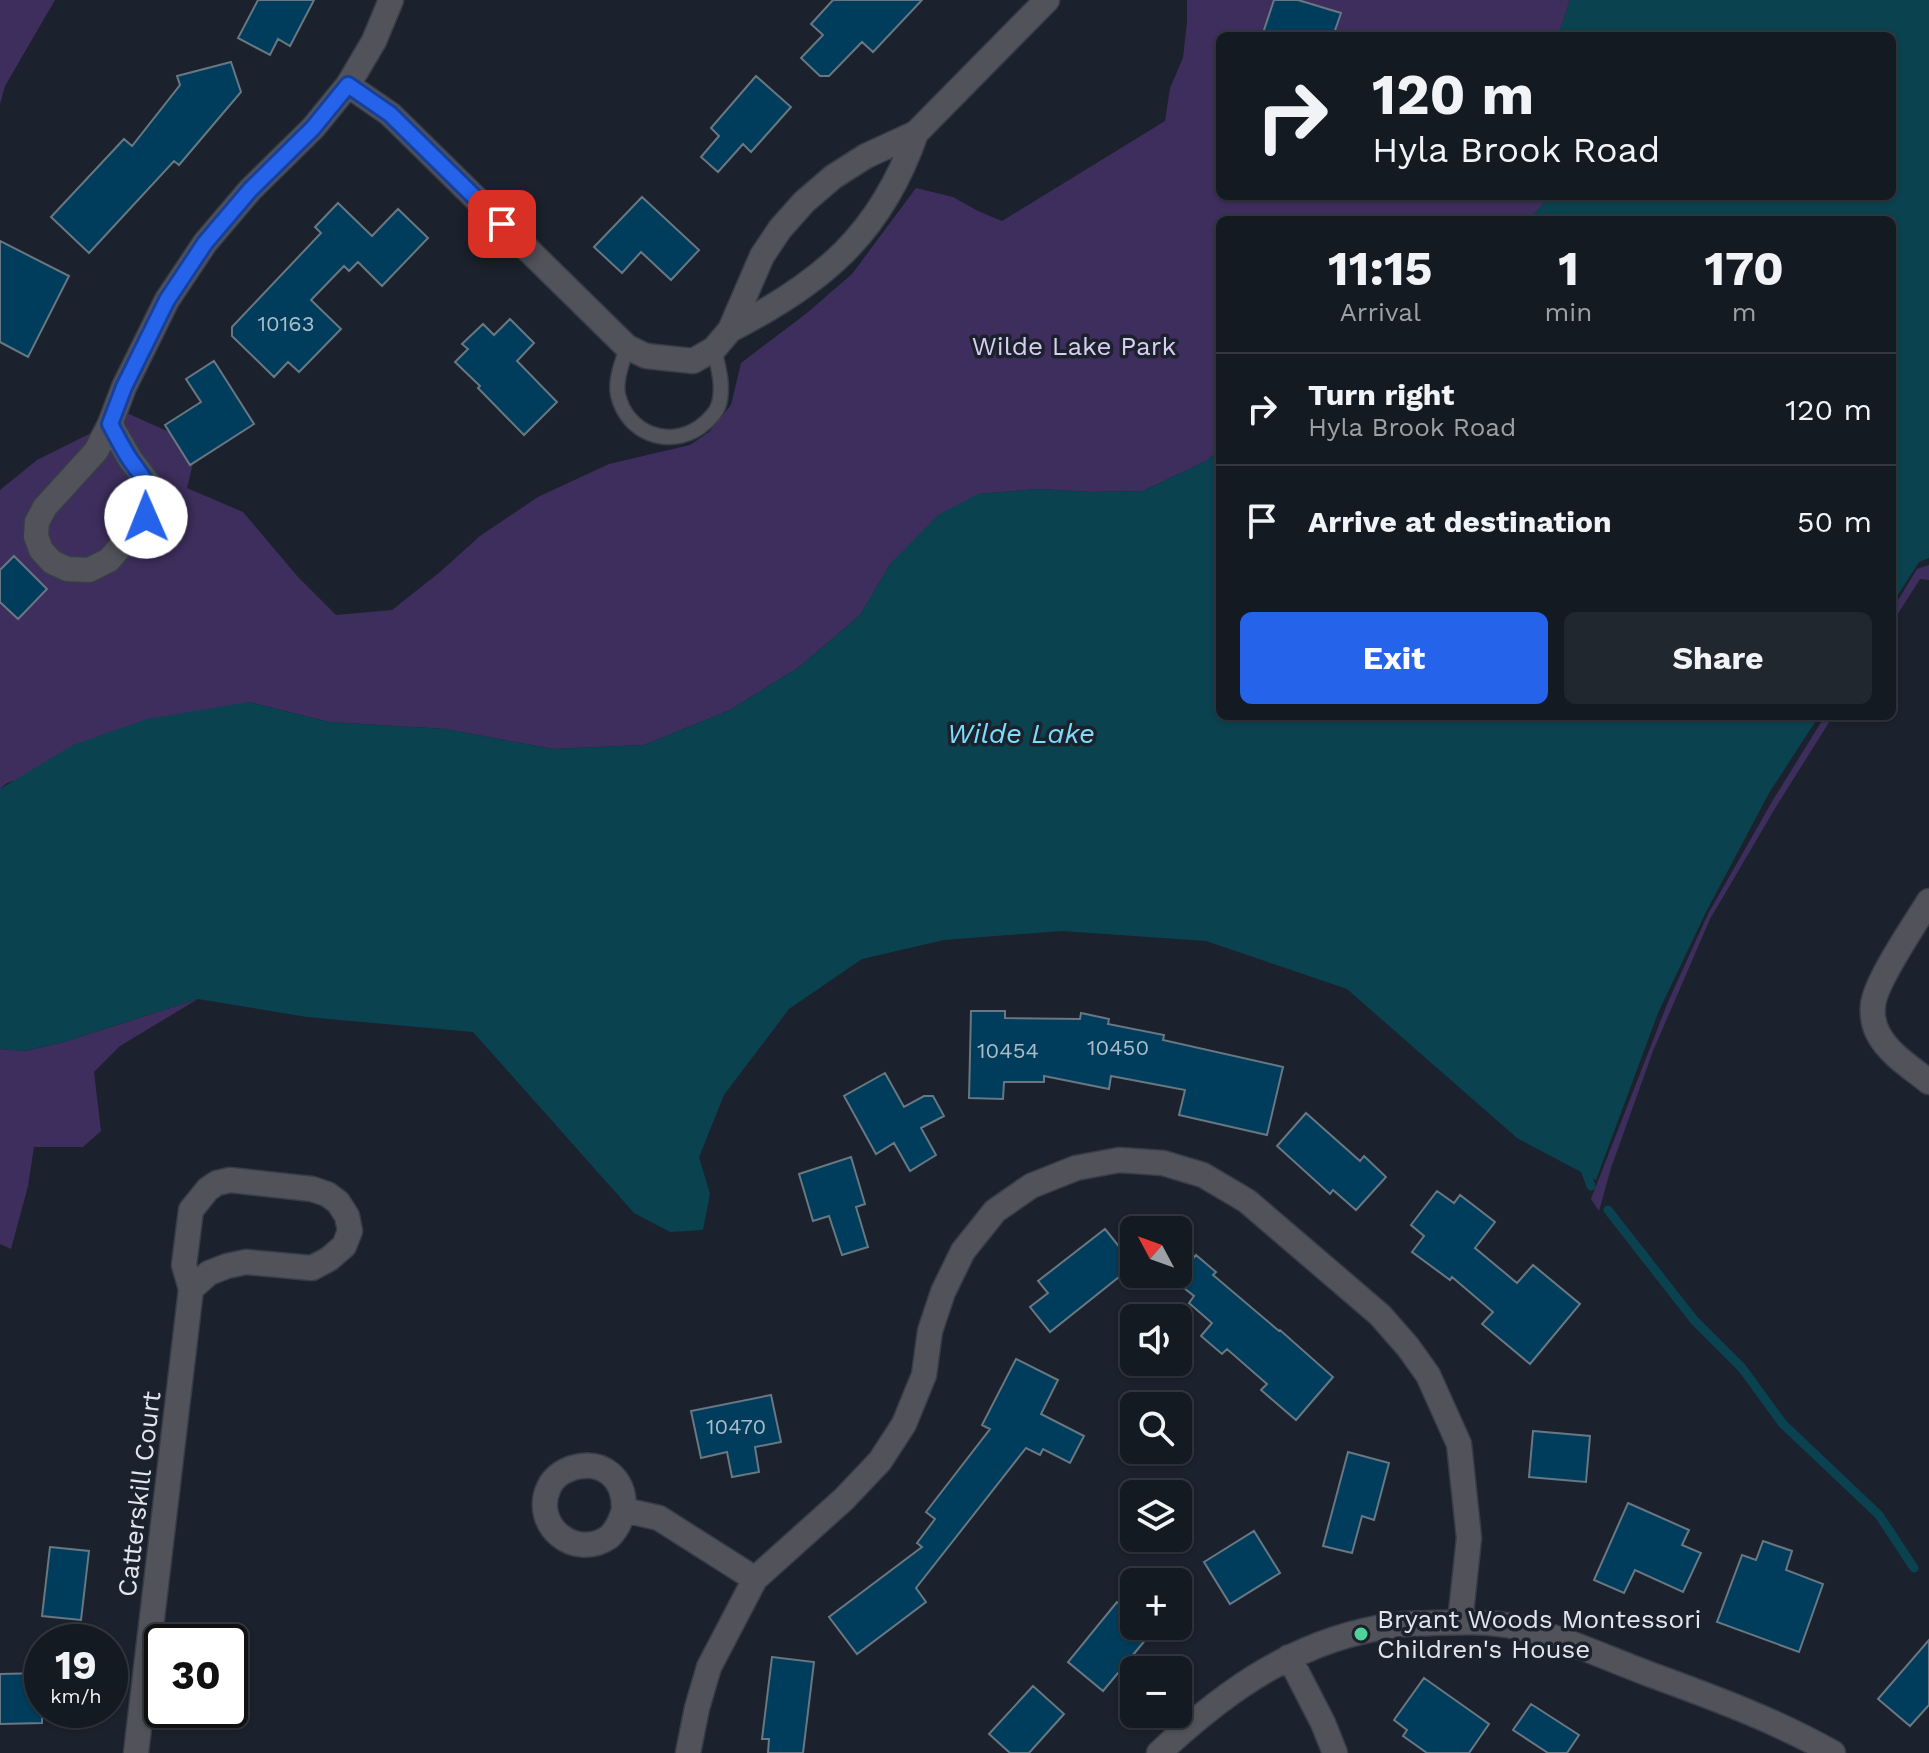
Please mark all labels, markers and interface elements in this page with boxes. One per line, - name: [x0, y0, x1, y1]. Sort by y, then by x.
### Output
- text: 120 m: [1372, 62, 1534, 128]
- icon: right: [1240, 64, 1344, 168]
- text: Hyla Brook Road: [1372, 129, 1660, 171]
- pin: [468, 190, 536, 258]
- icon: arrive: [480, 202, 524, 246]
- text: 11:15: [1328, 240, 1433, 297]
- text: 1: [1558, 240, 1579, 297]
- text: 170: [1704, 240, 1784, 297]
- text: Arrival: [1340, 297, 1421, 327]
- text: min: [1545, 297, 1592, 327]
- text: m: [1732, 297, 1757, 327]
- house number: 10163: [257, 311, 315, 336]
- park label: Wilde Lake Park: [972, 331, 1176, 361]
- text: Turn right: [1308, 377, 1454, 412]
- icon: right: [1240, 387, 1284, 431]
- text: 120 m: [1785, 392, 1872, 427]
- text: Hyla Brook Road: [1308, 412, 1516, 442]
- position arrow: [104, 475, 188, 559]
- icon: arrive: [1240, 499, 1284, 543]
- text: Arrive at destination: [1308, 504, 1612, 539]
- text: 50 m: [1797, 504, 1872, 539]
- button: Exit: [1240, 612, 1548, 704]
- button: Share: [1564, 612, 1872, 704]
- water label: Wilde Lake: [947, 717, 1095, 750]
- house number: 10450: [1087, 1035, 1149, 1060]
- house number: 10454: [977, 1038, 1039, 1063]
- north arrow: [1120, 1216, 1192, 1288]
- map controls: [1120, 1216, 1192, 1728]
- button: sound: [1120, 1304, 1192, 1376]
- street label: Catterskill Court: [112, 1390, 166, 1598]
- button: search: [1120, 1392, 1192, 1464]
- house number: 10470: [706, 1414, 766, 1439]
- button: layers: [1120, 1480, 1192, 1552]
- button: +: [1120, 1568, 1192, 1640]
- place label: Bryant Woods Montessori Children's House: [1377, 1604, 1702, 1664]
- speed limit sign: 30: [144, 1624, 248, 1728]
- marker: Bryant Woods Montessori Children's House: [1352, 1625, 1370, 1643]
- text: 19: [55, 1642, 97, 1689]
- button: −: [1120, 1656, 1192, 1728]
- text: km/h: [50, 1684, 102, 1708]

